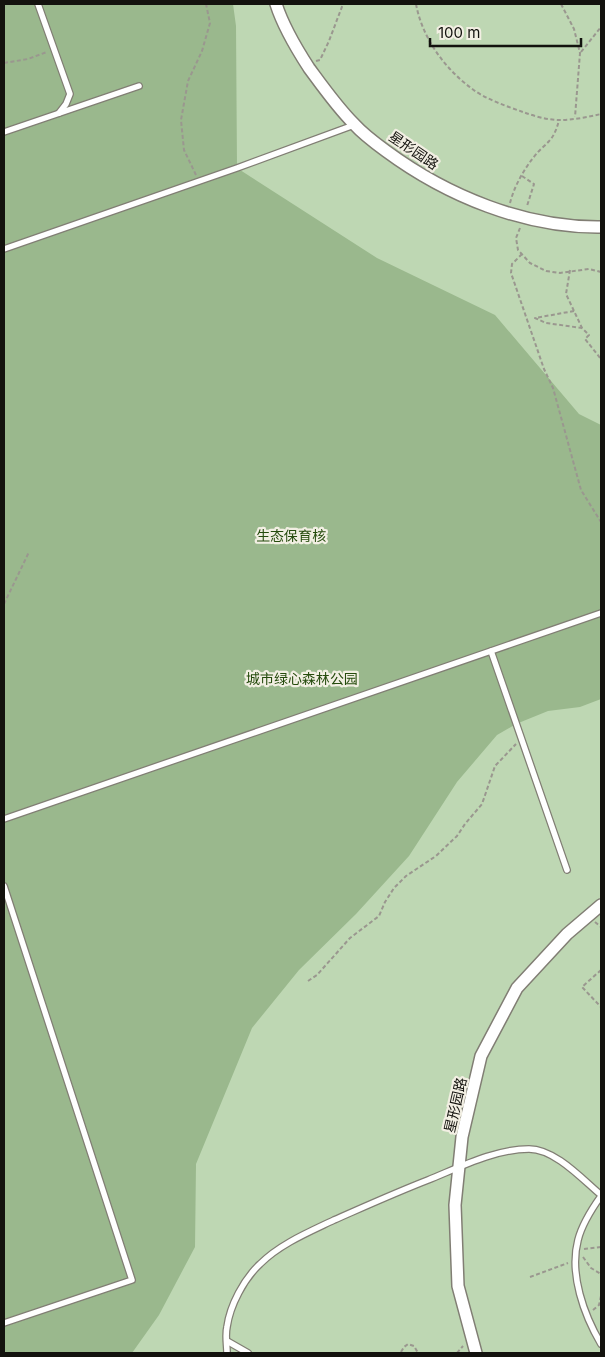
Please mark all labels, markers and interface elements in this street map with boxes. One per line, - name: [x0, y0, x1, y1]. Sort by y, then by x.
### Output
- scale bar: [430, 15, 581, 47]
- text: 100 m: [438, 23, 480, 42]
- street label: 星形园路: [386, 127, 442, 173]
- park label: 生态保育核: [256, 527, 326, 544]
- park label: 城市绿心森林公园: [246, 670, 358, 687]
- street label: 星形园路: [440, 1076, 470, 1134]

